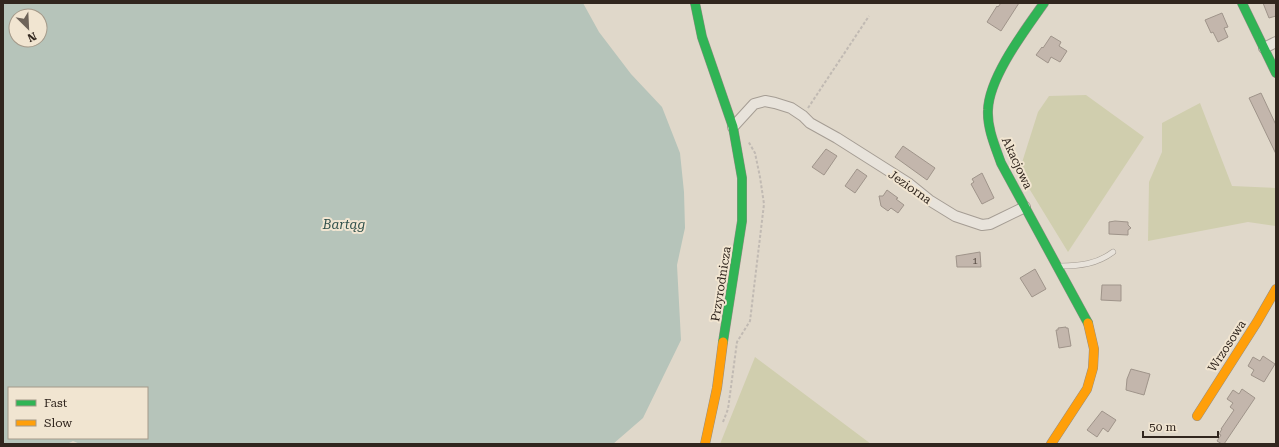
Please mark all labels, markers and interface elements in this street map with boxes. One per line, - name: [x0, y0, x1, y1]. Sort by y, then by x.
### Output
- north arrow: [8, 8, 48, 48]
- text: N: [25, 29, 38, 45]
- street label: Akacjowa: [999, 135, 1035, 192]
- street label: Jeziorna: [886, 167, 935, 207]
- water label: Bartąg: [322, 217, 365, 232]
- street label: Przyrodnicza: [708, 245, 734, 323]
- house number: 1: [972, 255, 978, 266]
- street label: Wrzosowa: [1205, 317, 1249, 375]
- legend: [8, 387, 148, 439]
- text: Fast: [44, 396, 68, 410]
- scale bar: [1143, 413, 1218, 439]
- text: Slow: [44, 416, 72, 430]
- text: 50 m: [1149, 420, 1176, 434]

